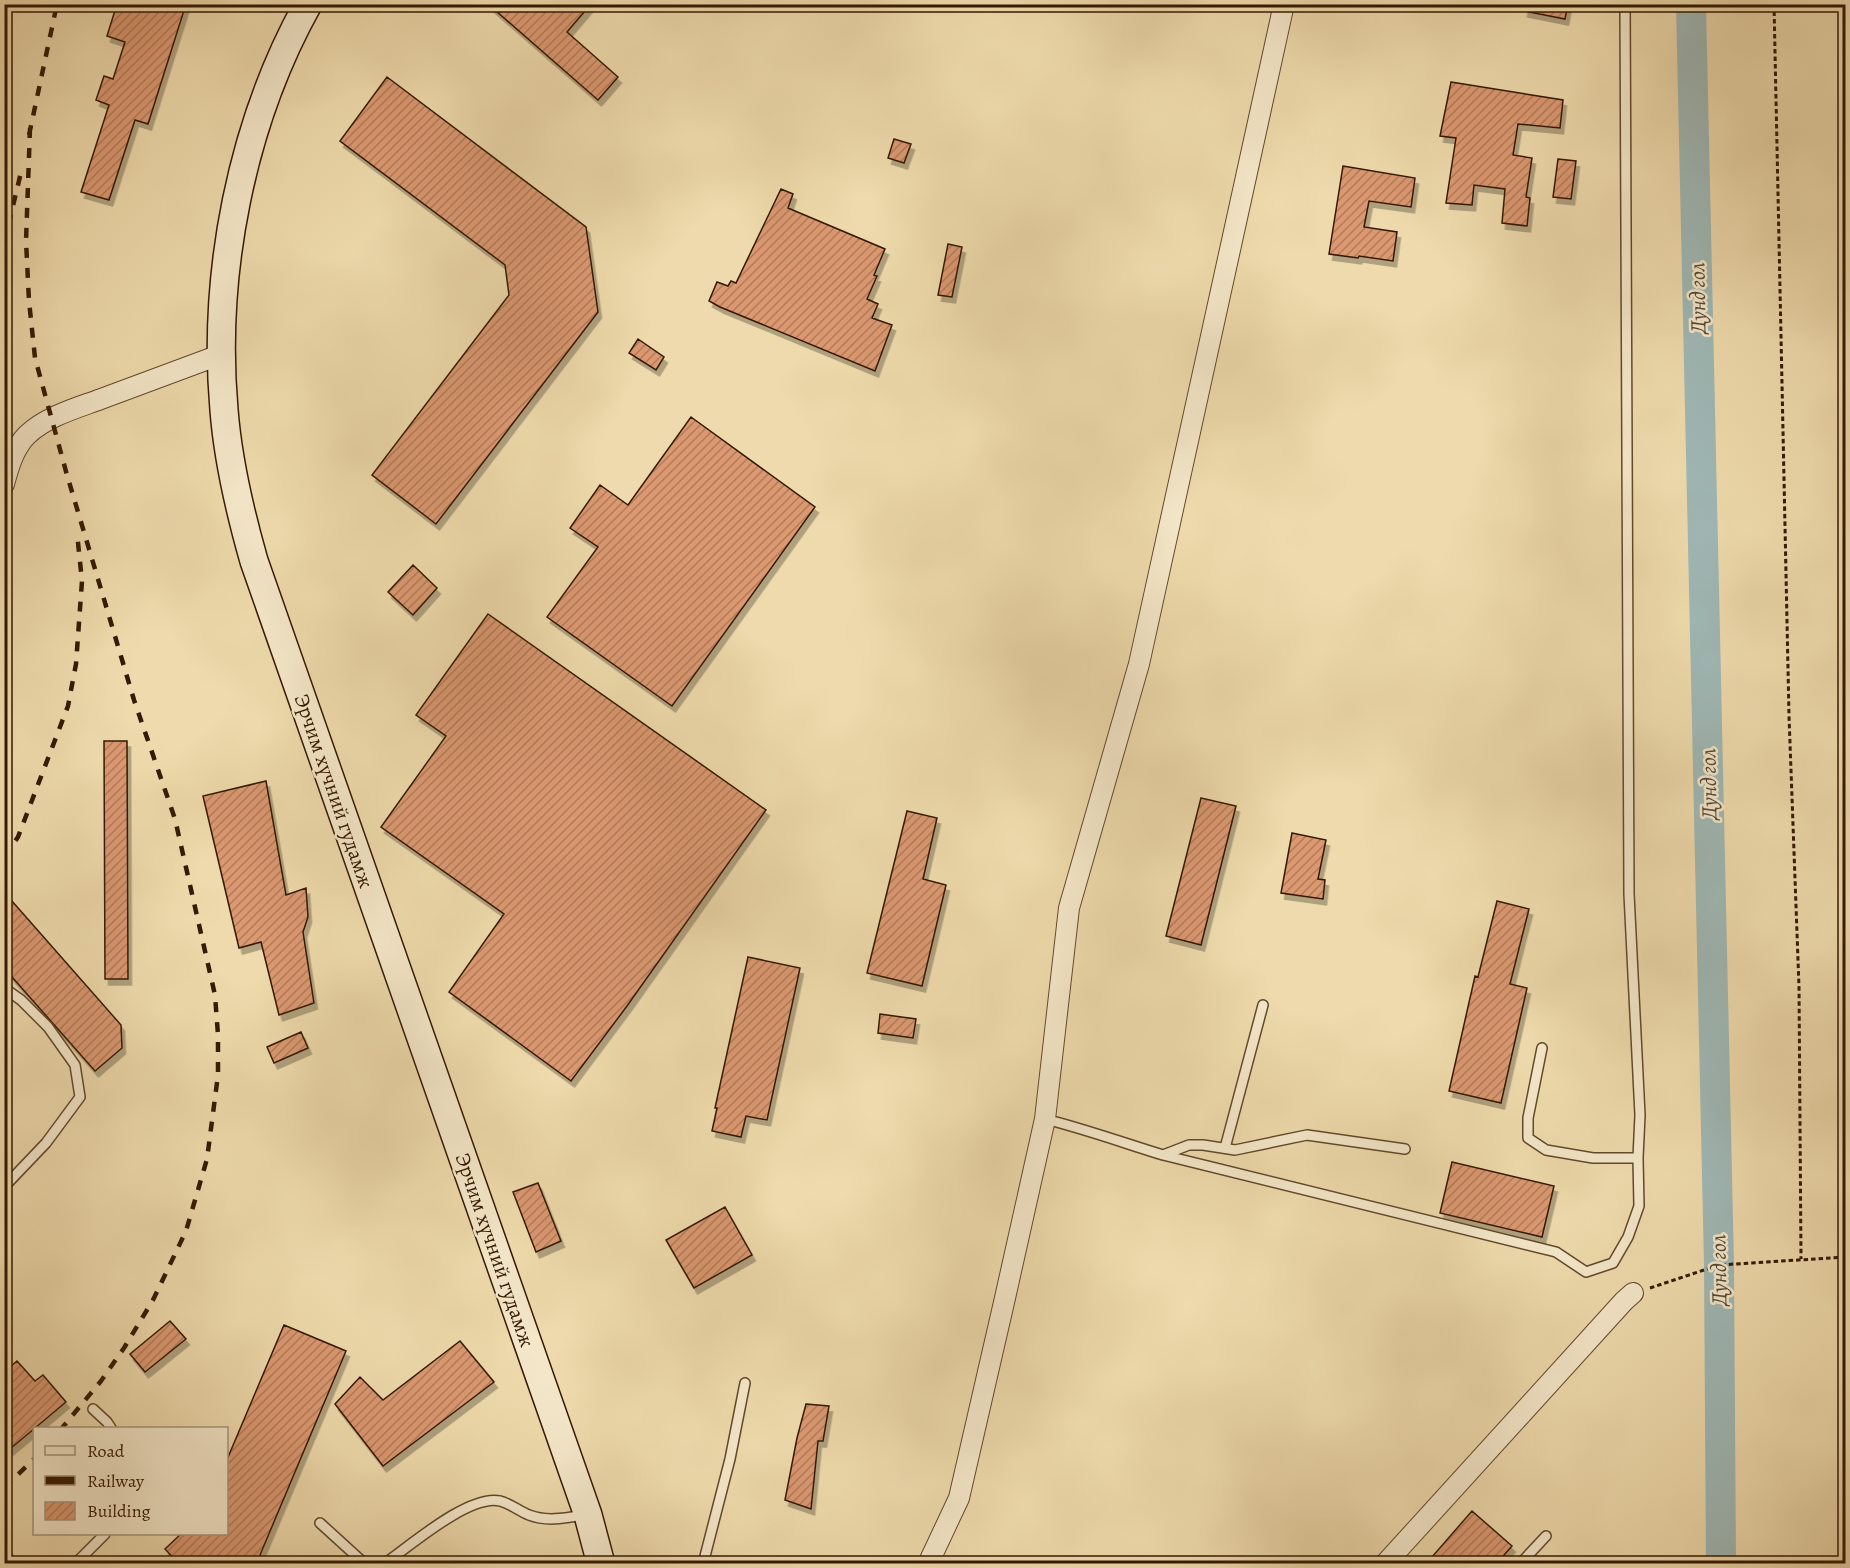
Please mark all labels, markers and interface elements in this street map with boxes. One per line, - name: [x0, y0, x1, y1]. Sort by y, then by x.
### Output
- water label: Дунд гол: [1682, 262, 1714, 336]
- street label: Эрчим хүчний гудамж: [288, 690, 380, 892]
- water label: Дунд гол: [1693, 748, 1725, 822]
- street label: Эрчим хүчний гудамж: [449, 1149, 541, 1351]
- water label: Дунд гол: [1703, 1234, 1735, 1308]
- legend: [33, 1427, 228, 1535]
- text: Road: [87, 1439, 125, 1463]
- text: Railway: [87, 1469, 145, 1493]
- text: Building: [87, 1499, 151, 1523]

